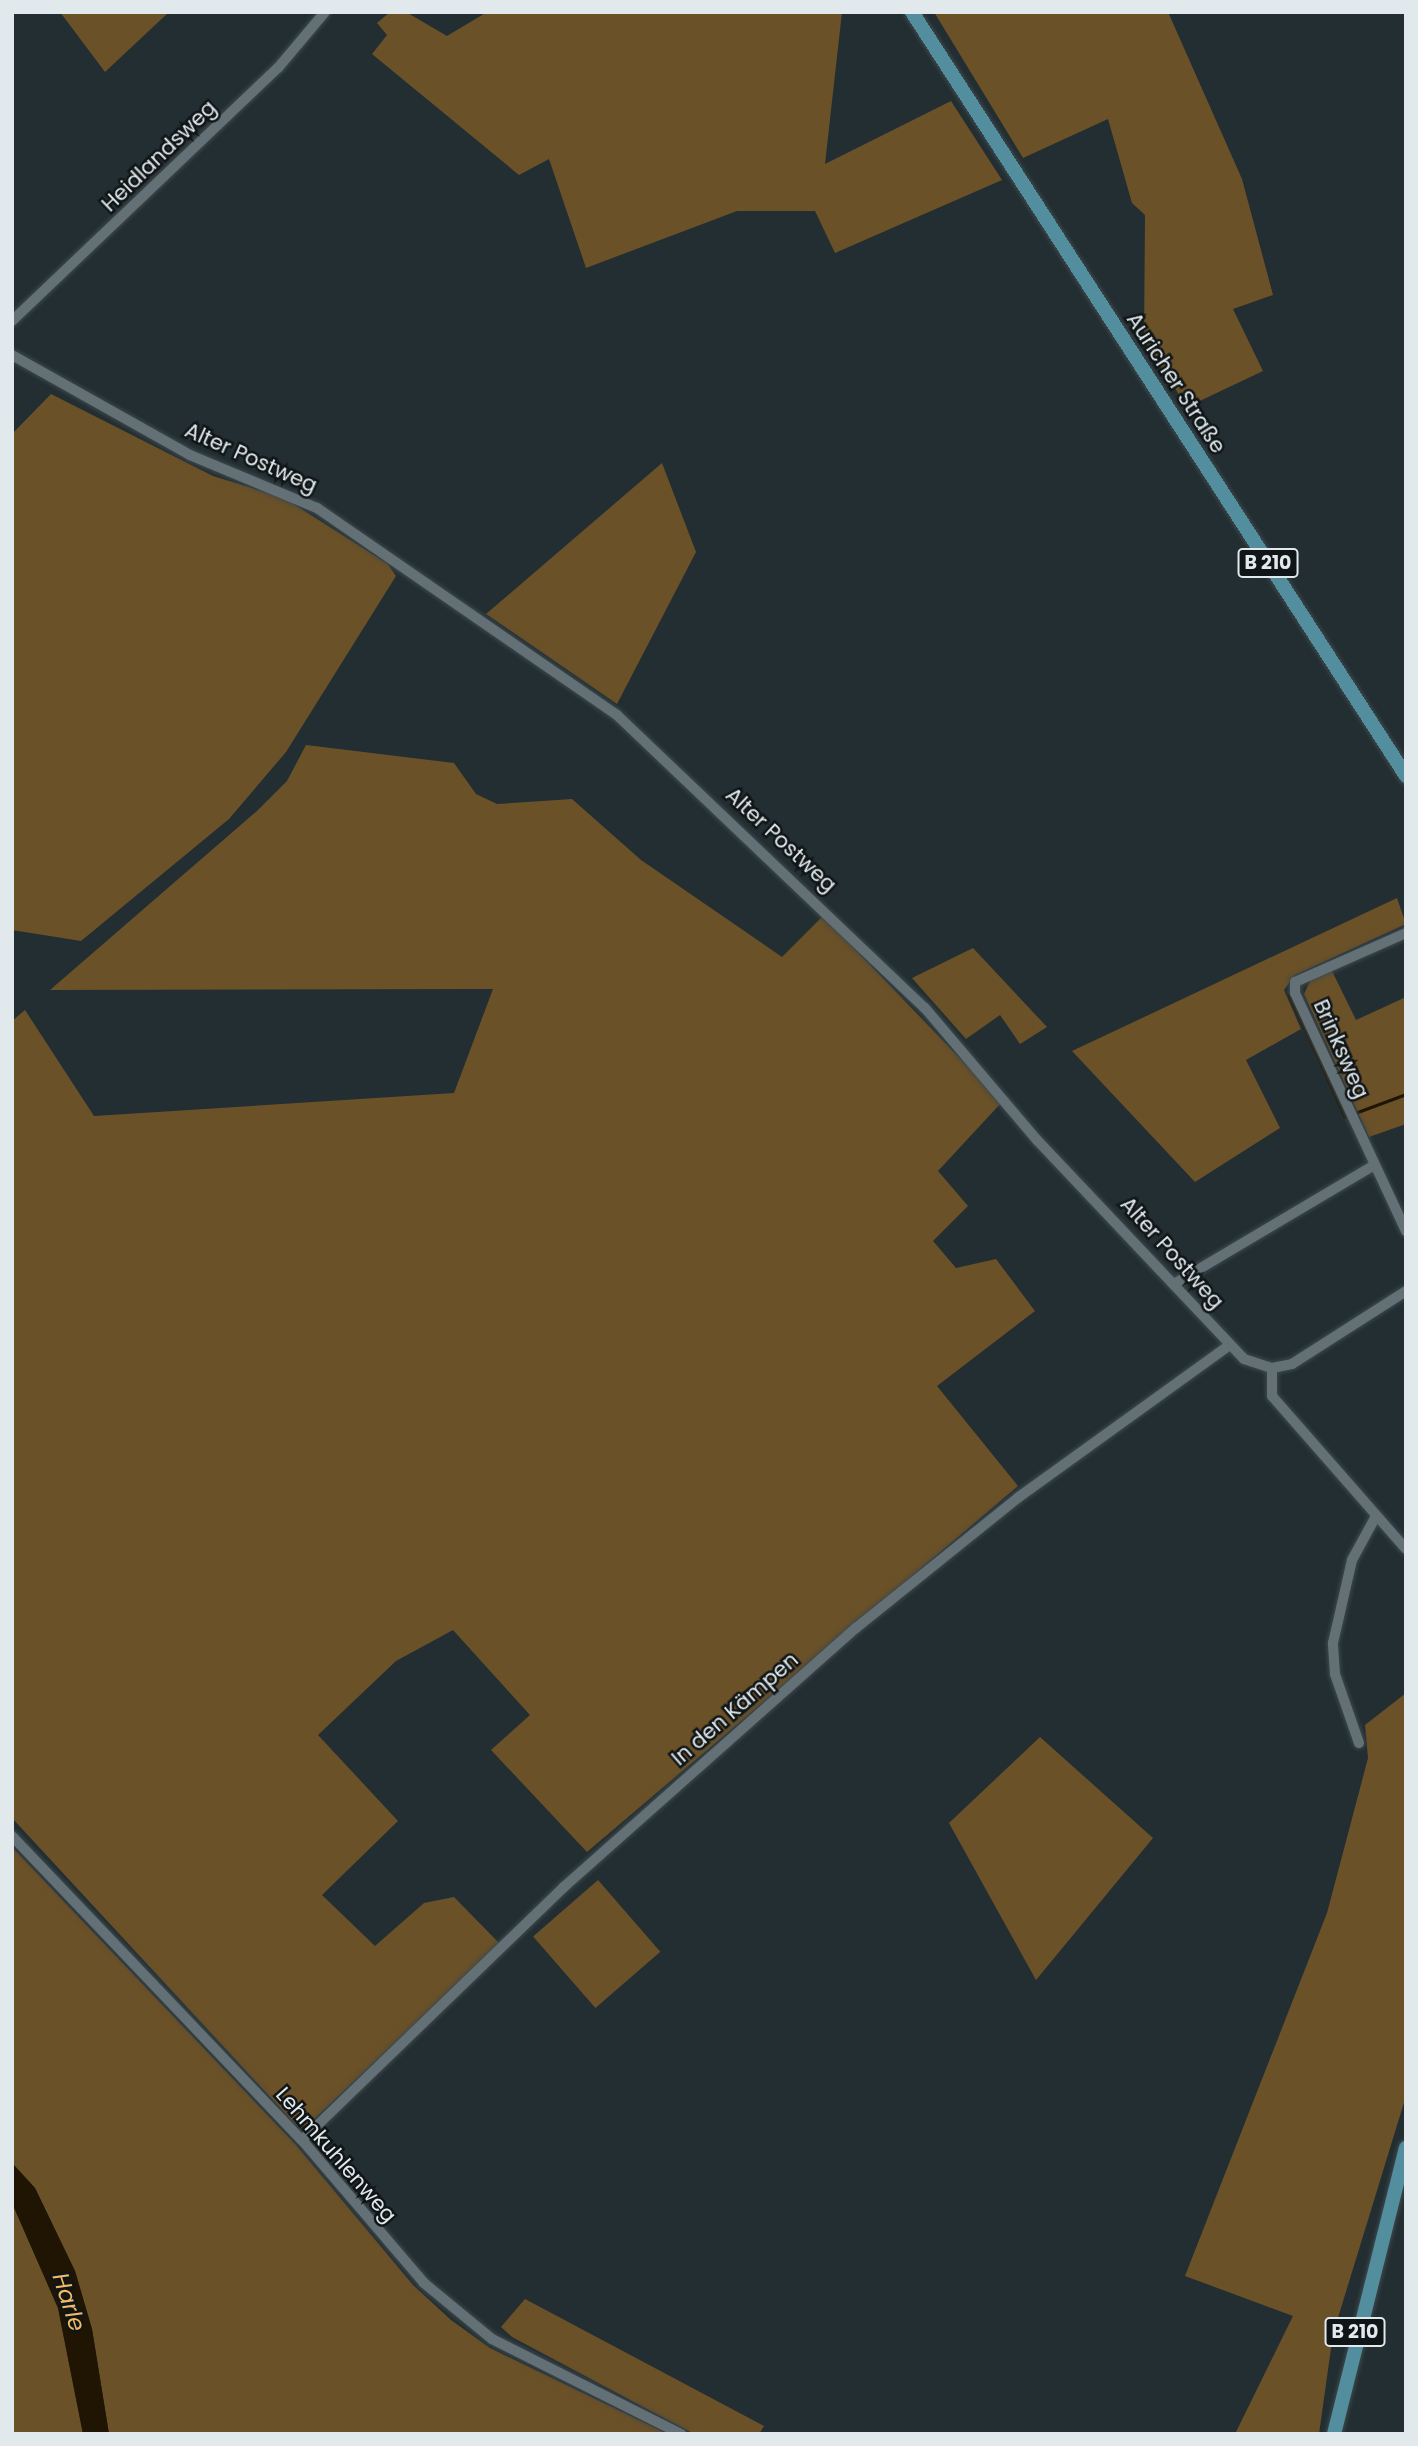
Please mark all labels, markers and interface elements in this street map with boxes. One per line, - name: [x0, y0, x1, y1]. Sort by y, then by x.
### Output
- street label: Heidlandsweg: [97, 95, 221, 217]
- street label: Auricher Straße: [1121, 308, 1231, 458]
- street label: Alter Postweg: [181, 418, 321, 498]
- road number: B 210: [1236, 548, 1300, 578]
- street label: Alter Postweg: [720, 782, 842, 898]
- street label: Brinksweg: [1308, 996, 1374, 1102]
- street label: Alter Postweg: [1115, 1192, 1229, 1314]
- street label: In den Kämpen: [667, 1647, 803, 1771]
- street label: Lehmkuhlenweg: [270, 2082, 402, 2228]
- water label: Harle: [47, 2269, 91, 2335]
- road number: B 210: [1324, 2316, 1386, 2348]

